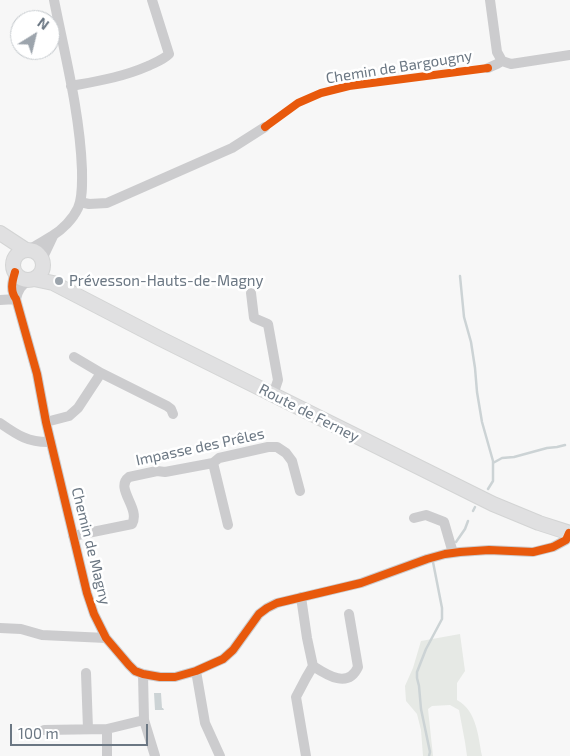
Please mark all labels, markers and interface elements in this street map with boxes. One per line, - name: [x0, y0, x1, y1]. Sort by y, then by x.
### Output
- north arrow: [10, 10, 60, 60]
- text: N: [34, 13, 53, 33]
- street label: Chemin de Bargougny: [324, 47, 474, 87]
- place label: Prévesson-Hauts-de-Magny: [69, 272, 263, 290]
- marker: Prévesson-Hauts-de-Magny: [53, 275, 65, 287]
- street label: Route de Ferney: [256, 380, 362, 446]
- street label: Impasse des Prêles: [134, 425, 266, 469]
- street label: Chemin de Magny: [68, 485, 114, 607]
- scale bar: [12, 714, 150, 746]
- text: 100 m: [18, 724, 59, 742]

